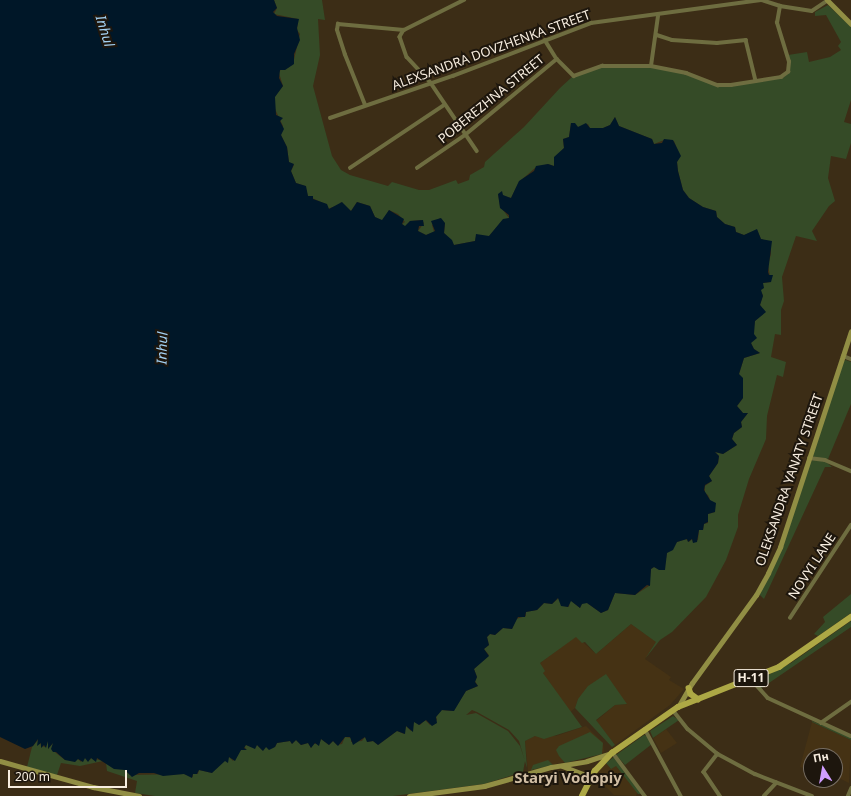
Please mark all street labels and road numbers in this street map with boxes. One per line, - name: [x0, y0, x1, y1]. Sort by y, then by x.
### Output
- street label: ALEXSANDRA DOVZHENKA STREET: [390, 7, 592, 93]
- street label: POBEREZHNA STREET: [435, 51, 547, 147]
- street label: OLEKSANDRA YANATY STREET: [752, 392, 826, 568]
- street label: NOVYI LANE: [785, 530, 839, 602]
- road number: Н-11: [733, 668, 769, 688]

